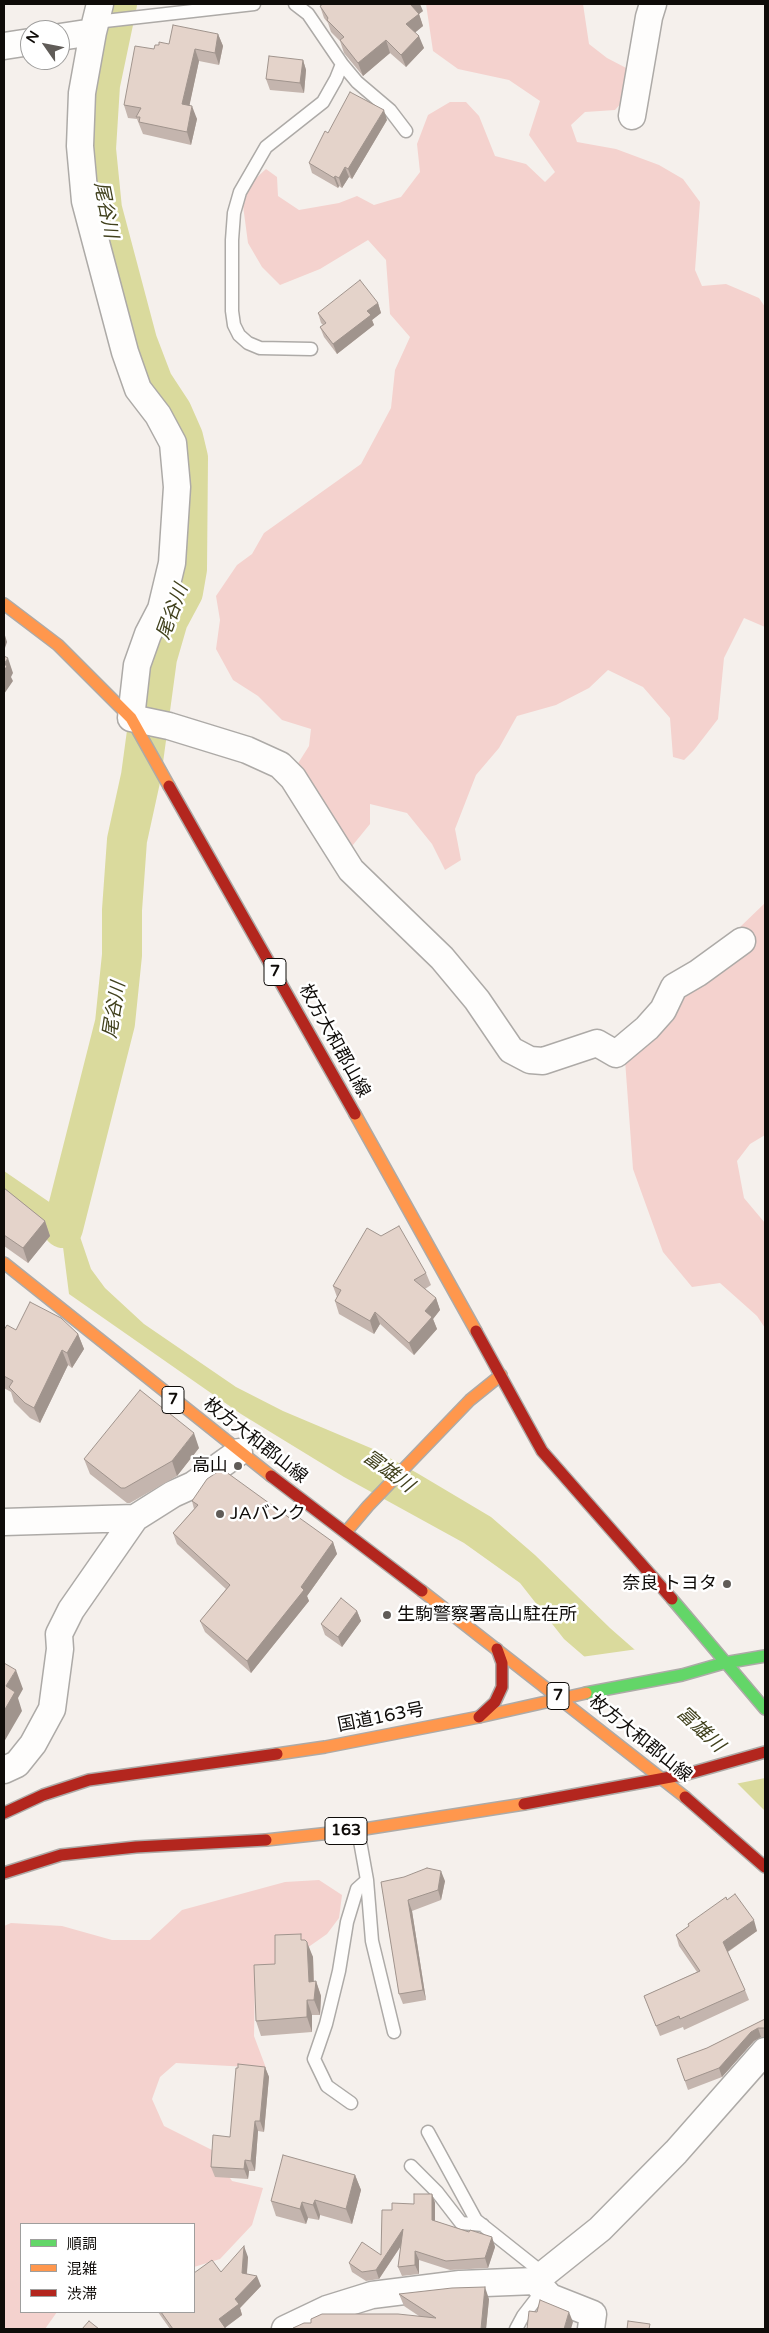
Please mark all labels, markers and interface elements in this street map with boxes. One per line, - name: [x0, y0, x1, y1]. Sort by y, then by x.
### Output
- north arrow: [20, 20, 70, 70]
- text: N: [23, 28, 43, 46]
- water label: 尾谷川: [88, 180, 122, 240]
- water label: 尾谷川: [153, 581, 193, 643]
- road number: 7: [264, 959, 286, 986]
- water label: 尾谷川: [99, 980, 131, 1040]
- street label: 枚方大和郡山線: [294, 981, 374, 1101]
- road number: 7: [162, 1386, 184, 1414]
- street label: 枚方大和郡山線: [199, 1394, 311, 1488]
- water label: 富雄川: [358, 1446, 418, 1498]
- place label: 高山: [192, 1455, 228, 1477]
- marker: 高山: [232, 1460, 244, 1472]
- place label: JAバンク: [230, 1503, 306, 1525]
- marker: JAバンク: [214, 1508, 226, 1520]
- place label: 奈良 トヨタ: [622, 1573, 717, 1595]
- marker: 奈良 トヨタ: [721, 1578, 733, 1590]
- place label: 生駒警察署高山駐在所: [397, 1604, 577, 1626]
- marker: 生駒警察署高山駐在所: [381, 1609, 393, 1621]
- road number: 7: [547, 1682, 569, 1710]
- street label: 枚方大和郡山線: [584, 1691, 696, 1787]
- street label: 国道163号: [336, 1699, 426, 1737]
- water label: 富雄川: [671, 1702, 729, 1758]
- road number: 163: [325, 1818, 367, 1844]
- legend: [20, 2223, 195, 2313]
- text: 順調: [67, 2235, 97, 2253]
- text: 混雑: [67, 2260, 97, 2278]
- text: 渋滞: [67, 2285, 97, 2303]

